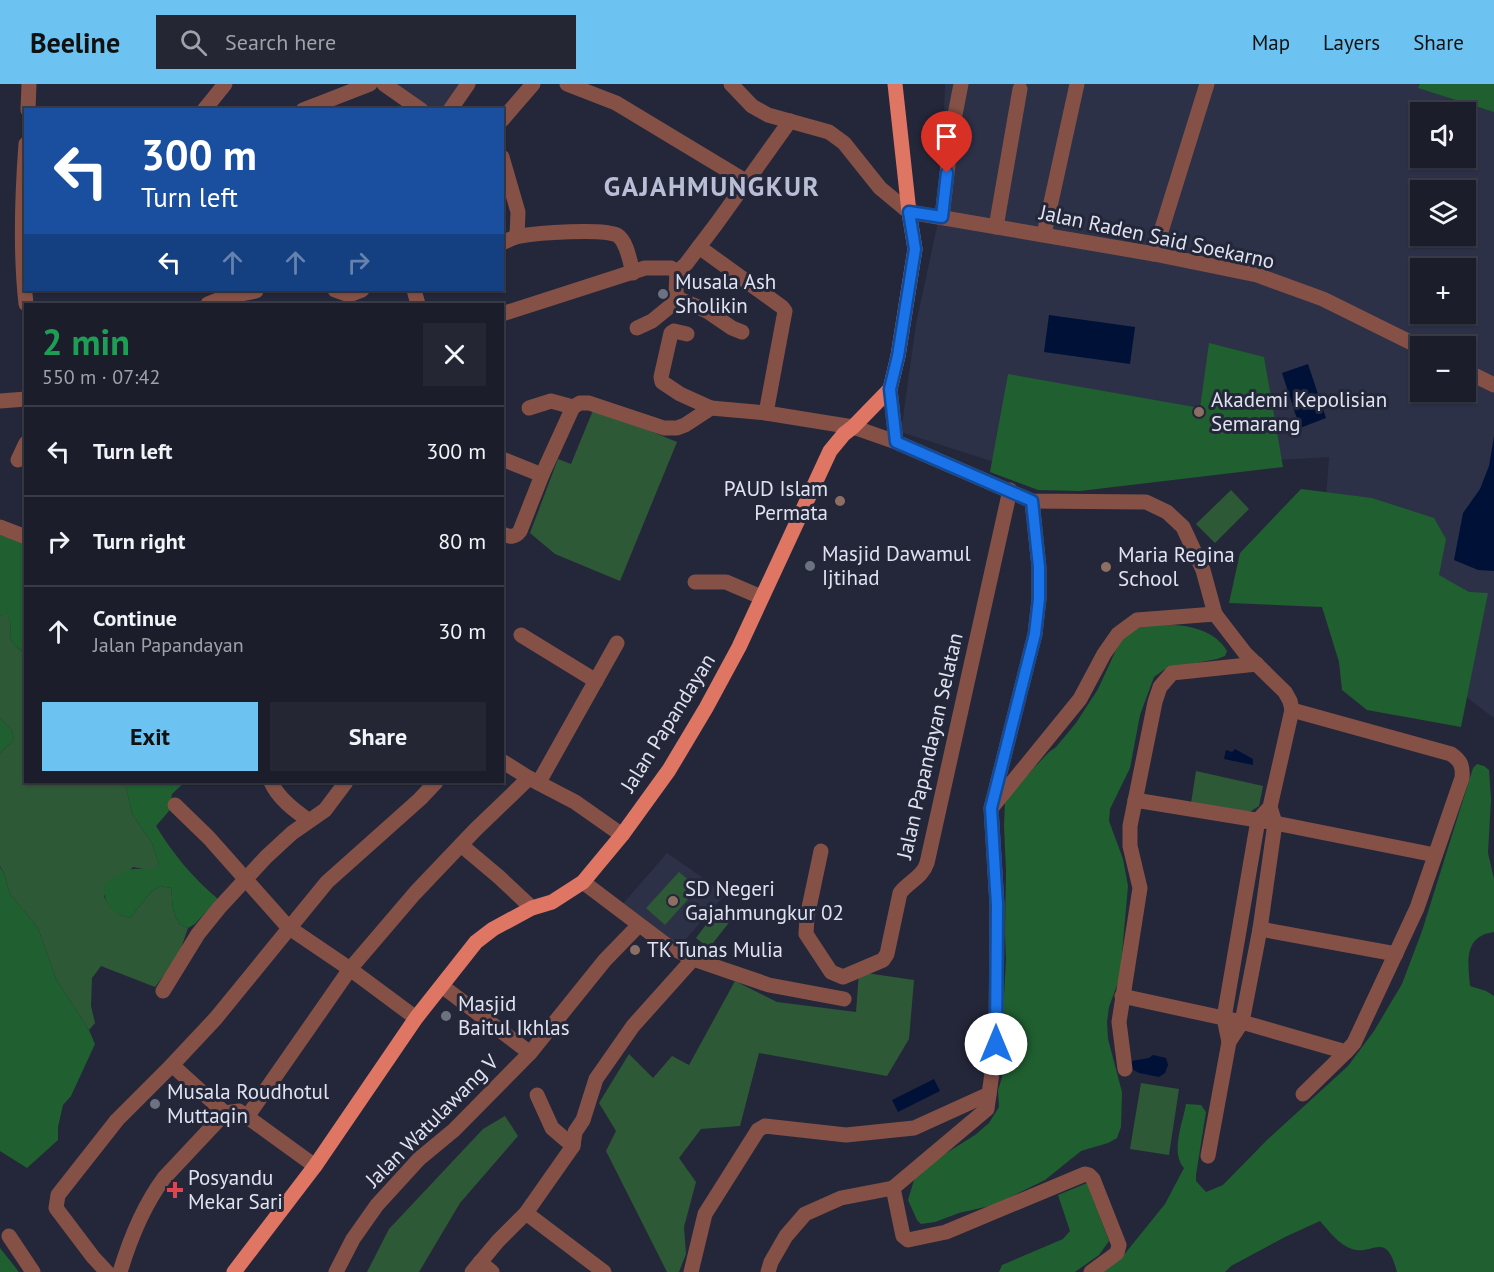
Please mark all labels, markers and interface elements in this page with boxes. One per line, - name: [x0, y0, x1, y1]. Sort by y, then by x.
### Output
- search box: [156, 15, 576, 69]
- text: Beeline: [30, 24, 120, 61]
- icon: search: [177, 26, 210, 59]
- text: Search here: [225, 28, 336, 56]
- text: Map: [1252, 29, 1290, 56]
- text: Layers: [1323, 29, 1380, 56]
- text: Share: [1413, 29, 1464, 56]
- map controls: [1410, 102, 1476, 402]
- button: sound: [1410, 102, 1476, 168]
- pin: [921, 111, 972, 173]
- icon: arrive: [930, 120, 963, 153]
- text: 300 m: [141, 127, 257, 182]
- icon: left: [42, 132, 120, 210]
- district label: GAJAHMUNGKUR: [604, 169, 820, 203]
- text: Turn left: [141, 180, 238, 214]
- button: layers: [1410, 180, 1476, 246]
- street label: Jalan Raden Said Soekarno: [1036, 198, 1277, 275]
- icon: left: [153, 246, 186, 279]
- icon: ahead: [216, 246, 249, 279]
- icon: ahead: [279, 246, 312, 279]
- icon: right: [342, 246, 375, 279]
- button: +: [1410, 258, 1476, 324]
- place label: Musala Ash Sholikin: [675, 268, 776, 319]
- marker: Musala Ash Sholikin: [656, 287, 670, 301]
- text: 2 min: [42, 318, 130, 365]
- button: close: [423, 323, 486, 386]
- button: −: [1410, 336, 1476, 402]
- text: 550 m · 07:42: [42, 364, 160, 390]
- place label: Akademi Kepolisian Semarang: [1211, 386, 1387, 437]
- marker: Akademi Kepolisian Semarang: [1192, 405, 1206, 419]
- icon: left: [42, 435, 75, 468]
- text: Turn left: [93, 437, 173, 465]
- text: 300 m: [426, 437, 486, 465]
- place label: PAUD Islam Permata: [724, 475, 828, 526]
- marker: PAUD Islam Permata: [833, 494, 847, 508]
- icon: right: [42, 525, 75, 558]
- text: Turn right: [93, 527, 185, 555]
- text: 80 m: [438, 527, 486, 555]
- place label: Masjid Dawamul Ijtihad: [822, 540, 971, 591]
- place label: Maria Regina School: [1118, 541, 1235, 592]
- marker: Masjid Dawamul Ijtihad: [803, 559, 817, 573]
- marker: Maria Regina School: [1099, 560, 1113, 574]
- text: Continue: [93, 604, 177, 632]
- icon: ahead: [42, 615, 75, 648]
- text: 30 m: [438, 617, 486, 645]
- street label: Jalan Papandayan Selatan: [890, 630, 969, 863]
- text: Jalan Papandayan: [93, 632, 244, 658]
- street label: Jalan Papandayan: [614, 648, 721, 798]
- button: Exit: [42, 702, 258, 771]
- button: Share: [270, 702, 486, 771]
- place label: SD Negeri Gajahmungkur 02: [685, 875, 844, 926]
- marker: SD Negeri Gajahmungkur 02: [666, 894, 680, 908]
- place label: TK Tunas Mulia: [647, 936, 783, 963]
- marker: TK Tunas Mulia: [628, 943, 642, 957]
- place label: Masjid Baitul Ikhlas: [458, 990, 570, 1041]
- marker: Masjid Baitul Ikhlas: [439, 1009, 453, 1023]
- position arrow: [964, 1012, 1028, 1076]
- street label: Jalan Watulawang V: [359, 1048, 504, 1194]
- place label: Musala Roudhotul Muttaqin: [167, 1078, 329, 1129]
- marker: Musala Roudhotul Muttaqin: [148, 1097, 162, 1111]
- place label: Posyandu Mekar Sari: [188, 1164, 283, 1215]
- marker: Posyandu Mekar Sari: [166, 1181, 184, 1199]

